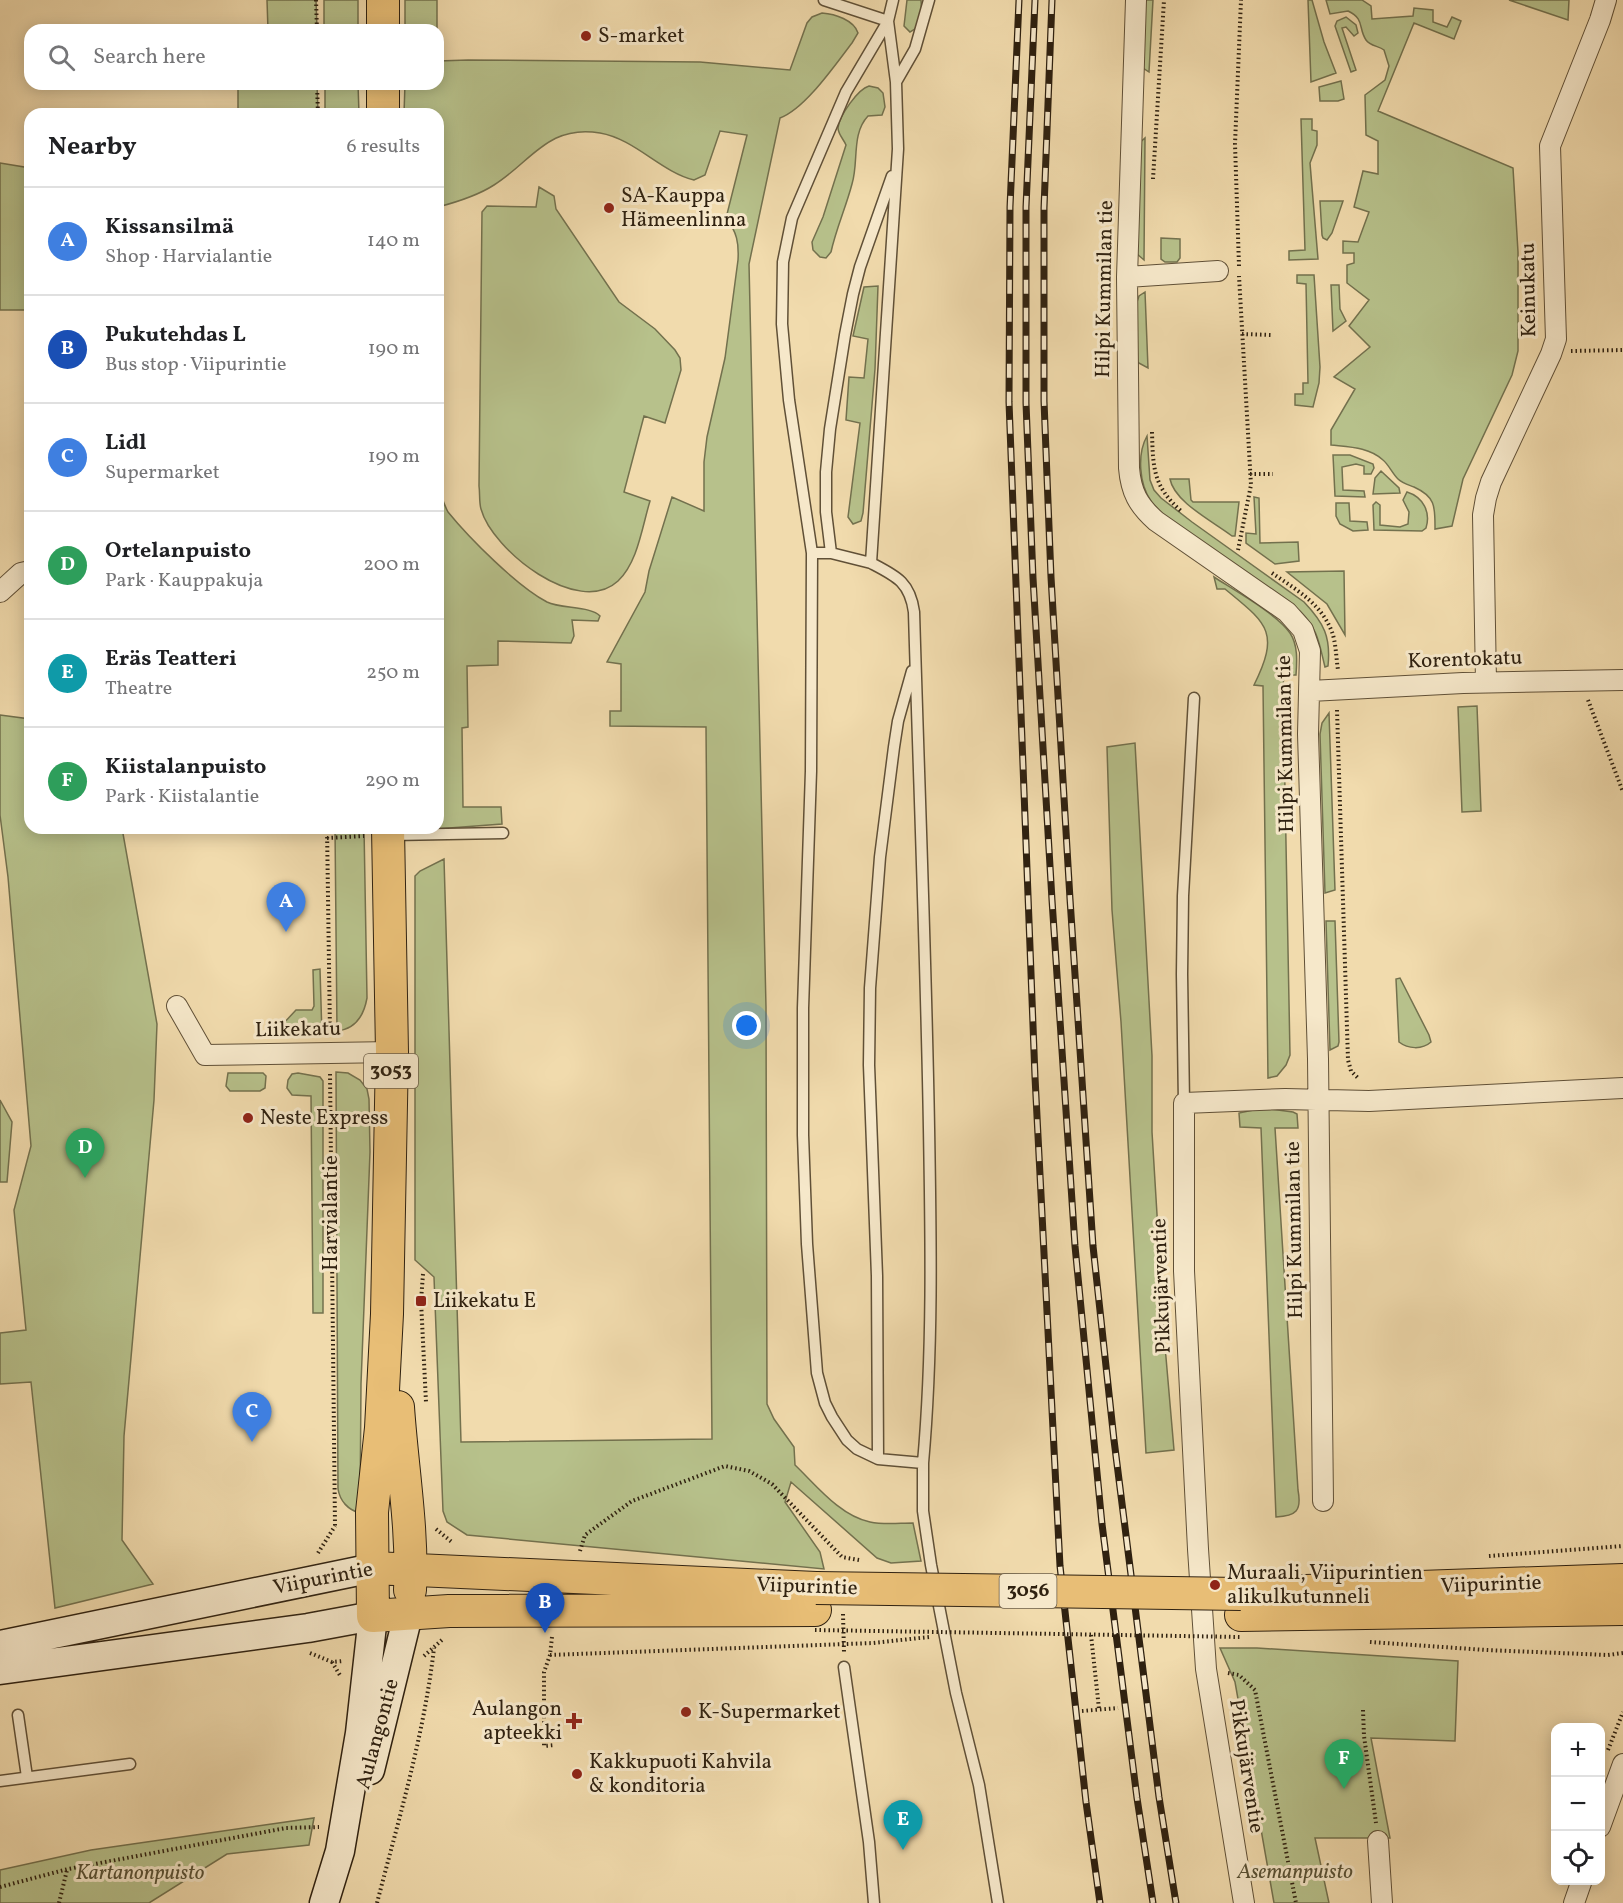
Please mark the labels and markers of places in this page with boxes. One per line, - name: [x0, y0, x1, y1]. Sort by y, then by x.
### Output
- place label: S-market: [598, 22, 685, 51]
- marker: S-market: [579, 29, 593, 43]
- place label: SA-Kauppa Hämeenlinna: [621, 182, 746, 235]
- marker: SA-Kauppa Hämeenlinna: [602, 201, 616, 215]
- pin: A: [266, 882, 306, 932]
- place label: Neste Express: [260, 1104, 388, 1133]
- marker: Neste Express: [241, 1111, 255, 1125]
- pin: D: [66, 1128, 104, 1178]
- place label: Liikekatu E: [433, 1287, 536, 1316]
- marker: Liikekatu E: [414, 1294, 428, 1308]
- pin: C: [232, 1392, 272, 1442]
- place label: Muraali, Viipurintien alikulkutunneli: [1227, 1559, 1423, 1612]
- marker: Muraali, Viipurintien alikulkutunneli: [1208, 1578, 1222, 1592]
- pin: B: [526, 1584, 564, 1633]
- place label: Aulangon apteekki: [472, 1695, 562, 1748]
- place label: K-Supermarket: [698, 1698, 841, 1727]
- marker: K-Supermarket: [679, 1705, 693, 1719]
- marker: Aulangon apteekki: [567, 1714, 581, 1728]
- pin: F: [1324, 1740, 1364, 1789]
- place label: Kakkupuoti Kahvila & konditoria: [589, 1748, 772, 1801]
- marker: Kakkupuoti Kahvila & konditoria: [570, 1767, 584, 1781]
- pin: E: [884, 1800, 922, 1850]

